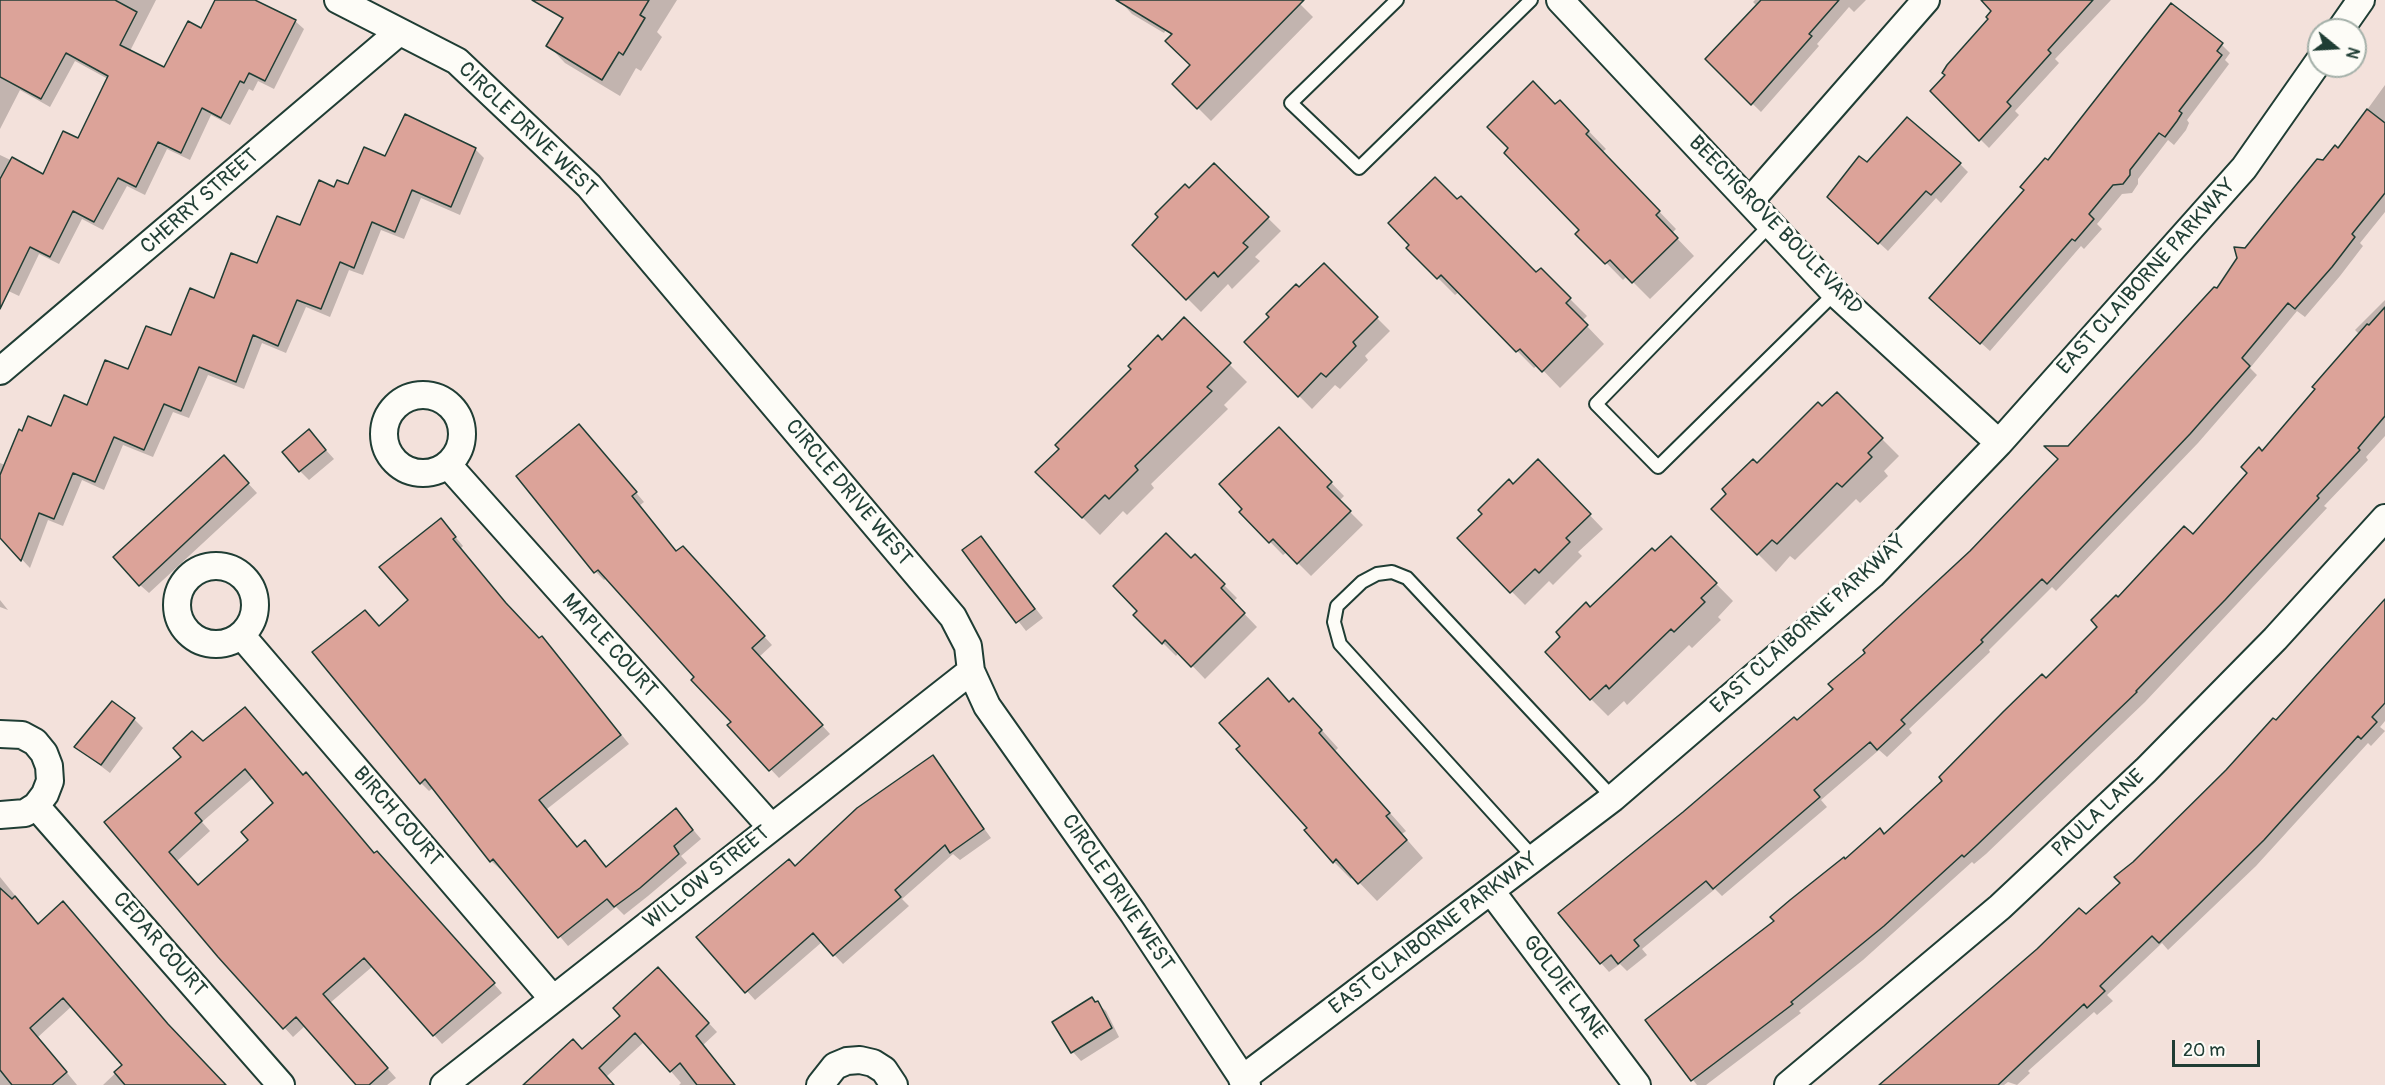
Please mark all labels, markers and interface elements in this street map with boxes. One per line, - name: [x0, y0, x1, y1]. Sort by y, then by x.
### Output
- north arrow: [2307, 18, 2367, 78]
- text: N: [2341, 45, 2363, 61]
- street label: CIRCLE DRIVE WEST: [452, 57, 602, 203]
- street label: BEECHGROVE BOULEVARD: [1683, 131, 1867, 321]
- street label: CHERRY STREET: [136, 144, 264, 260]
- street label: EAST CLAIBORNE PARKWAY: [2052, 174, 2242, 380]
- street label: CIRCLE DRIVE WEST: [779, 415, 917, 571]
- street label: EAST CLAIBORNE PARKWAY: [1706, 530, 1912, 720]
- street label: MAPLE COURT: [556, 589, 662, 703]
- street label: BIRCH COURT: [347, 762, 447, 872]
- street label: PAULA LANE: [2047, 765, 2151, 863]
- street label: CIRCLE DRIVE WEST: [1055, 810, 1179, 976]
- street label: WILLOW STREET: [639, 821, 775, 935]
- street label: EAST CLAIBORNE PARKWAY: [1325, 847, 1543, 1021]
- street label: CEDAR COURT: [107, 887, 211, 1003]
- street label: GOLDIE LANE: [1517, 931, 1611, 1045]
- scale bar: [2175, 1028, 2264, 1066]
- text: 20 m: [2183, 1039, 2225, 1062]

